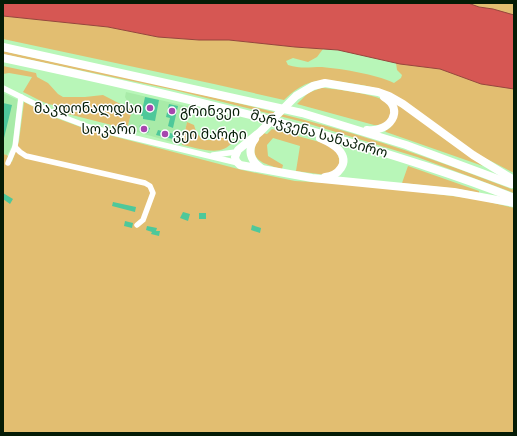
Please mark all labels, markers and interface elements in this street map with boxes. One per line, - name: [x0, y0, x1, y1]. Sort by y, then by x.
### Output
- place label: მაკდონალდსი: [34, 100, 142, 117]
- marker: მაკდონალდსი: [145, 103, 155, 113]
- place label: გრინვეი: [180, 103, 240, 120]
- marker: გრინვეი: [167, 106, 177, 116]
- street label: მარჯვენა სანაპირო: [248, 106, 390, 162]
- place label: სოკარი: [81, 121, 136, 138]
- marker: სოკარი: [139, 124, 149, 134]
- place label: ვეი მარტი: [173, 126, 247, 143]
- marker: ვეი მარტი: [160, 129, 170, 139]

